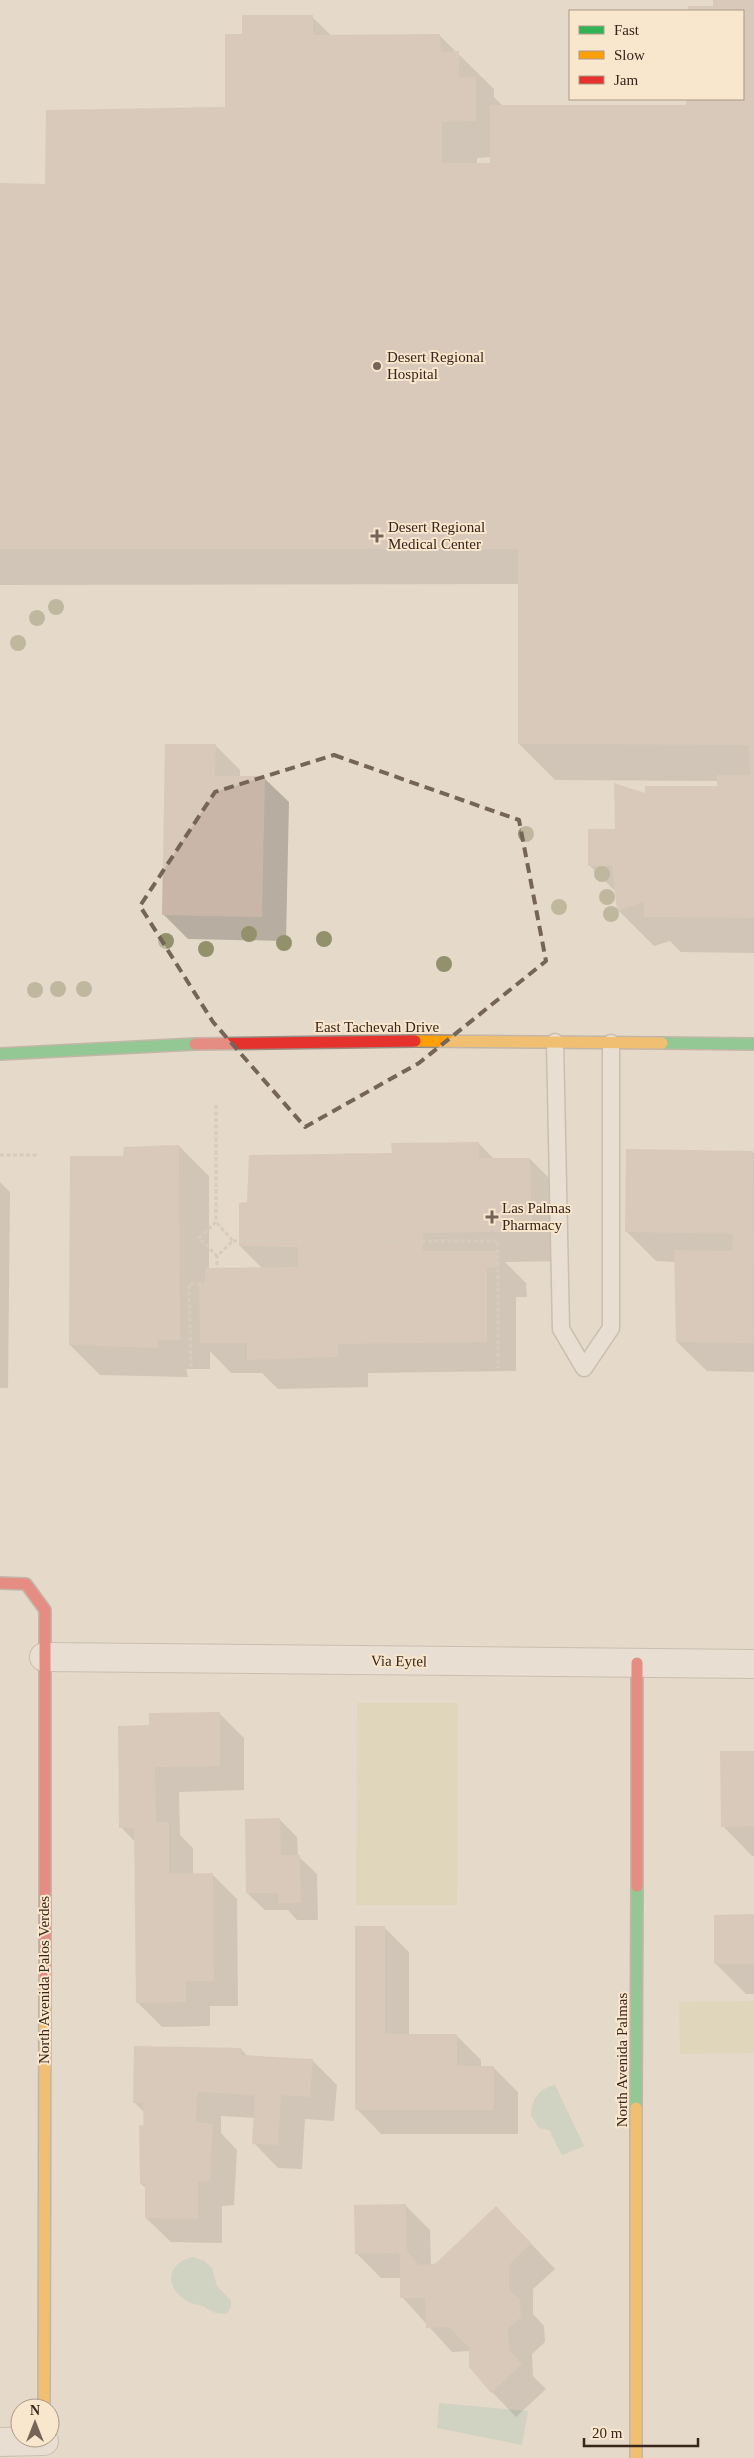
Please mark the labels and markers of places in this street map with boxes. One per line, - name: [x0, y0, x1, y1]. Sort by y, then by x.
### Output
- place label: Desert Regional Hospital: [387, 349, 484, 382]
- marker: Desert Regional Hospital: [371, 360, 383, 372]
- place label: Desert Regional Medical Center: [388, 519, 485, 552]
- marker: Desert Regional Medical Center: [370, 529, 384, 543]
- place label: Las Palmas Pharmacy: [502, 1200, 571, 1233]
- marker: Las Palmas Pharmacy: [486, 1211, 498, 1223]

